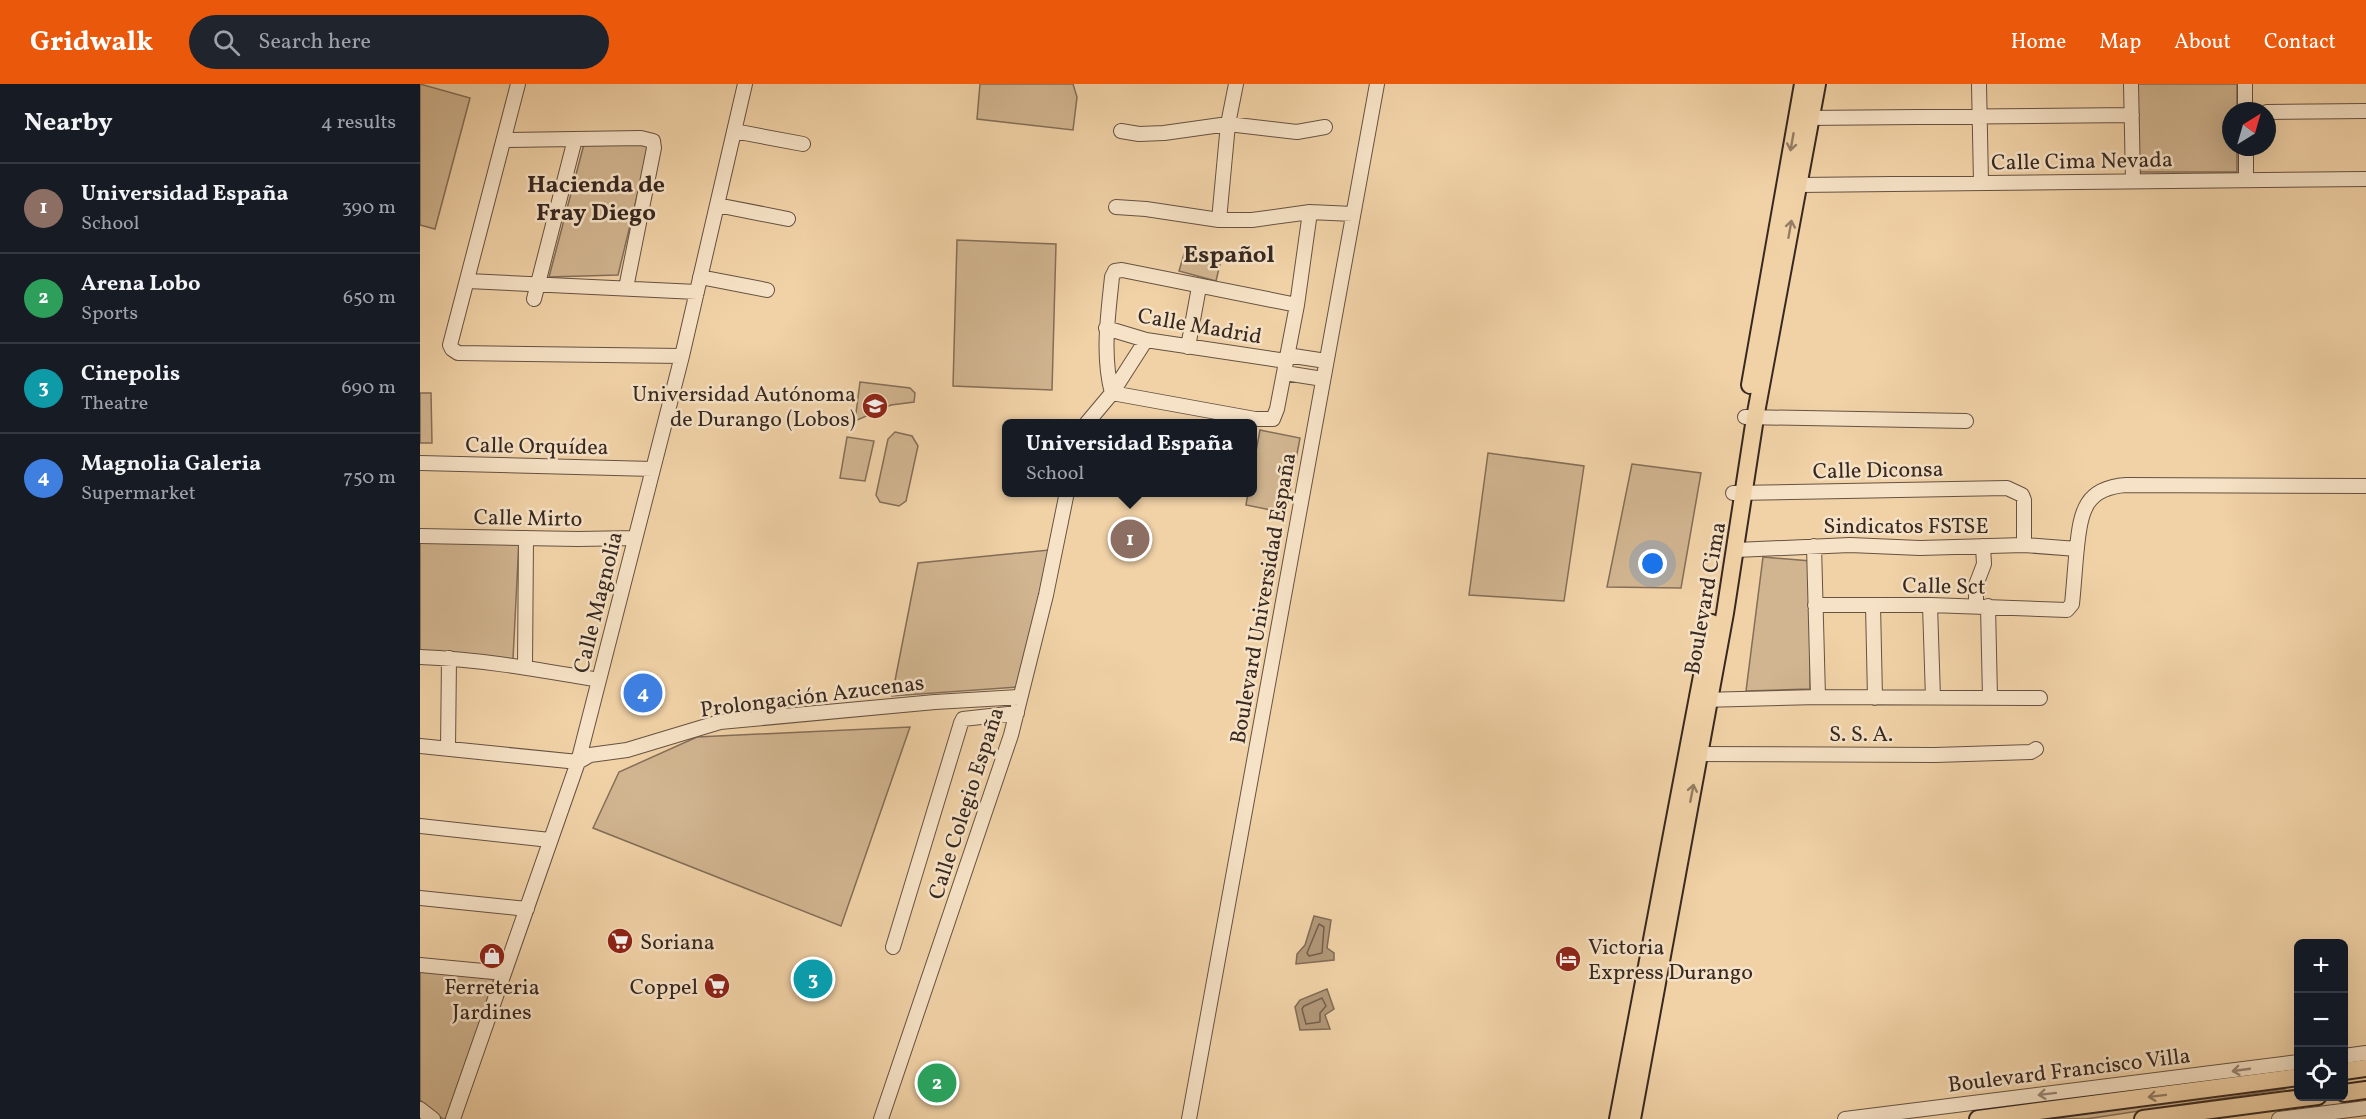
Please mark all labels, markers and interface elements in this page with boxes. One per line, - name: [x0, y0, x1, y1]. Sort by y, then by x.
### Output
- search box: [189, 15, 609, 69]
- text: Gridwalk: [30, 23, 153, 62]
- icon: search: [210, 26, 243, 59]
- text: Search here: [258, 27, 371, 58]
- text: Home: [2011, 28, 2066, 57]
- text: Map: [2099, 28, 2141, 57]
- text: About: [2174, 28, 2231, 57]
- text: Contact: [2264, 28, 2336, 57]
- north arrow: [2222, 102, 2276, 156]
- text: Nearby: [24, 105, 113, 141]
- text: 4 results: [321, 109, 396, 137]
- one-way arrow: [1787, 131, 1798, 151]
- street label: Calle Cima Nevada: [1991, 145, 2173, 180]
- district label: Hacienda de Fray Diego: [527, 169, 665, 231]
- text: Universidad España: [81, 179, 289, 210]
- text: 1: [39, 194, 48, 222]
- text: 390 m: [342, 194, 396, 222]
- text: School: [81, 210, 139, 238]
- one-way arrow: [1785, 219, 1796, 239]
- district label: Español: [1183, 239, 1275, 273]
- text: Arena Lobo: [81, 269, 201, 300]
- text: 2: [38, 284, 49, 312]
- text: 650 m: [343, 284, 396, 312]
- text: Sports: [81, 300, 138, 328]
- street label: Calle Madrid: [1135, 301, 1264, 354]
- text: Cinepolis: [81, 359, 180, 390]
- text: 3: [38, 374, 49, 402]
- text: 690 m: [341, 374, 396, 402]
- place label: Universidad Autónoma de Durango (Lobos): [632, 380, 856, 436]
- text: Theatre: [81, 390, 148, 418]
- school or university icon: Universidad Autónoma de Durango (Lobos): [860, 391, 890, 421]
- popup: [1002, 419, 1257, 497]
- text: Universidad España: [1026, 429, 1233, 460]
- street label: Calle Orquídea: [465, 431, 609, 464]
- text: Magnolia Galeria: [81, 449, 261, 480]
- street label: Boulevard Universidad España: [1224, 450, 1305, 747]
- street label: Calle Diconsa: [1812, 455, 1944, 488]
- text: School: [1026, 460, 1084, 488]
- text: 4: [37, 464, 50, 492]
- text: 750 m: [343, 464, 396, 492]
- text: Supermarket: [81, 480, 196, 508]
- street label: Calle Mirto: [473, 503, 583, 536]
- street label: Sindicatos FSTSE: [1823, 512, 1989, 543]
- pin: 1: [1110, 516, 1150, 562]
- street label: Boulevard Cima: [1678, 520, 1735, 677]
- street label: Calle Magnolia: [567, 529, 632, 677]
- your location: [1638, 549, 1667, 578]
- street label: Calle Sct: [1902, 571, 1986, 604]
- street label: Prolongación Azucenas: [699, 668, 926, 727]
- pin: 4: [624, 670, 662, 716]
- street label: Calle Colegio España: [922, 704, 1013, 904]
- street label: S. S. A.: [1829, 720, 1893, 751]
- one-way arrow: [1687, 784, 1698, 803]
- supermarket icon: Soriana: [605, 926, 635, 956]
- place label: Soriana: [640, 928, 715, 959]
- place label: Victoria Express Durango: [1588, 933, 1753, 989]
- map controls: [2294, 939, 2348, 1101]
- button: +: [2294, 939, 2348, 993]
- shop icon: Ferreteria Jardines: [477, 941, 507, 971]
- hotel icon: Victoria Express Durango: [1553, 944, 1583, 974]
- pin: 3: [794, 956, 832, 1002]
- supermarket icon: Coppel: [702, 971, 732, 1001]
- place label: Ferreteria Jardines: [444, 973, 540, 1029]
- place label: Coppel: [630, 973, 698, 1004]
- button: −: [2294, 993, 2348, 1047]
- street label: Boulevard Francisco Villa: [1946, 1041, 2192, 1102]
- button: locate: [2294, 1047, 2348, 1101]
- pin: 2: [918, 1060, 956, 1106]
- one-way arrow: [2231, 1064, 2251, 1075]
- one-way arrow: [2038, 1089, 2058, 1100]
- one-way arrow: [2148, 1091, 2168, 1102]

